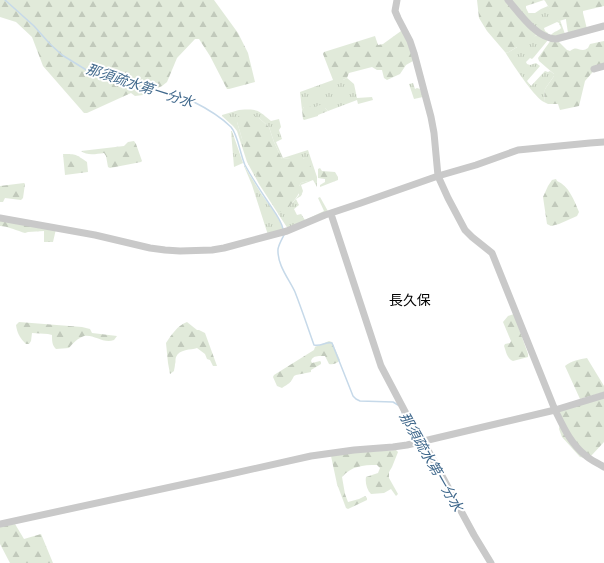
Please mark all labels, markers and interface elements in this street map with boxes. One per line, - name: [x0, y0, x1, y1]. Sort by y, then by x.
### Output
- water label: 那須疏水第一分水: [84, 61, 198, 112]
- district label: 長久保: [389, 292, 431, 309]
- water label: 那須疏水第一分水: [396, 409, 467, 516]

